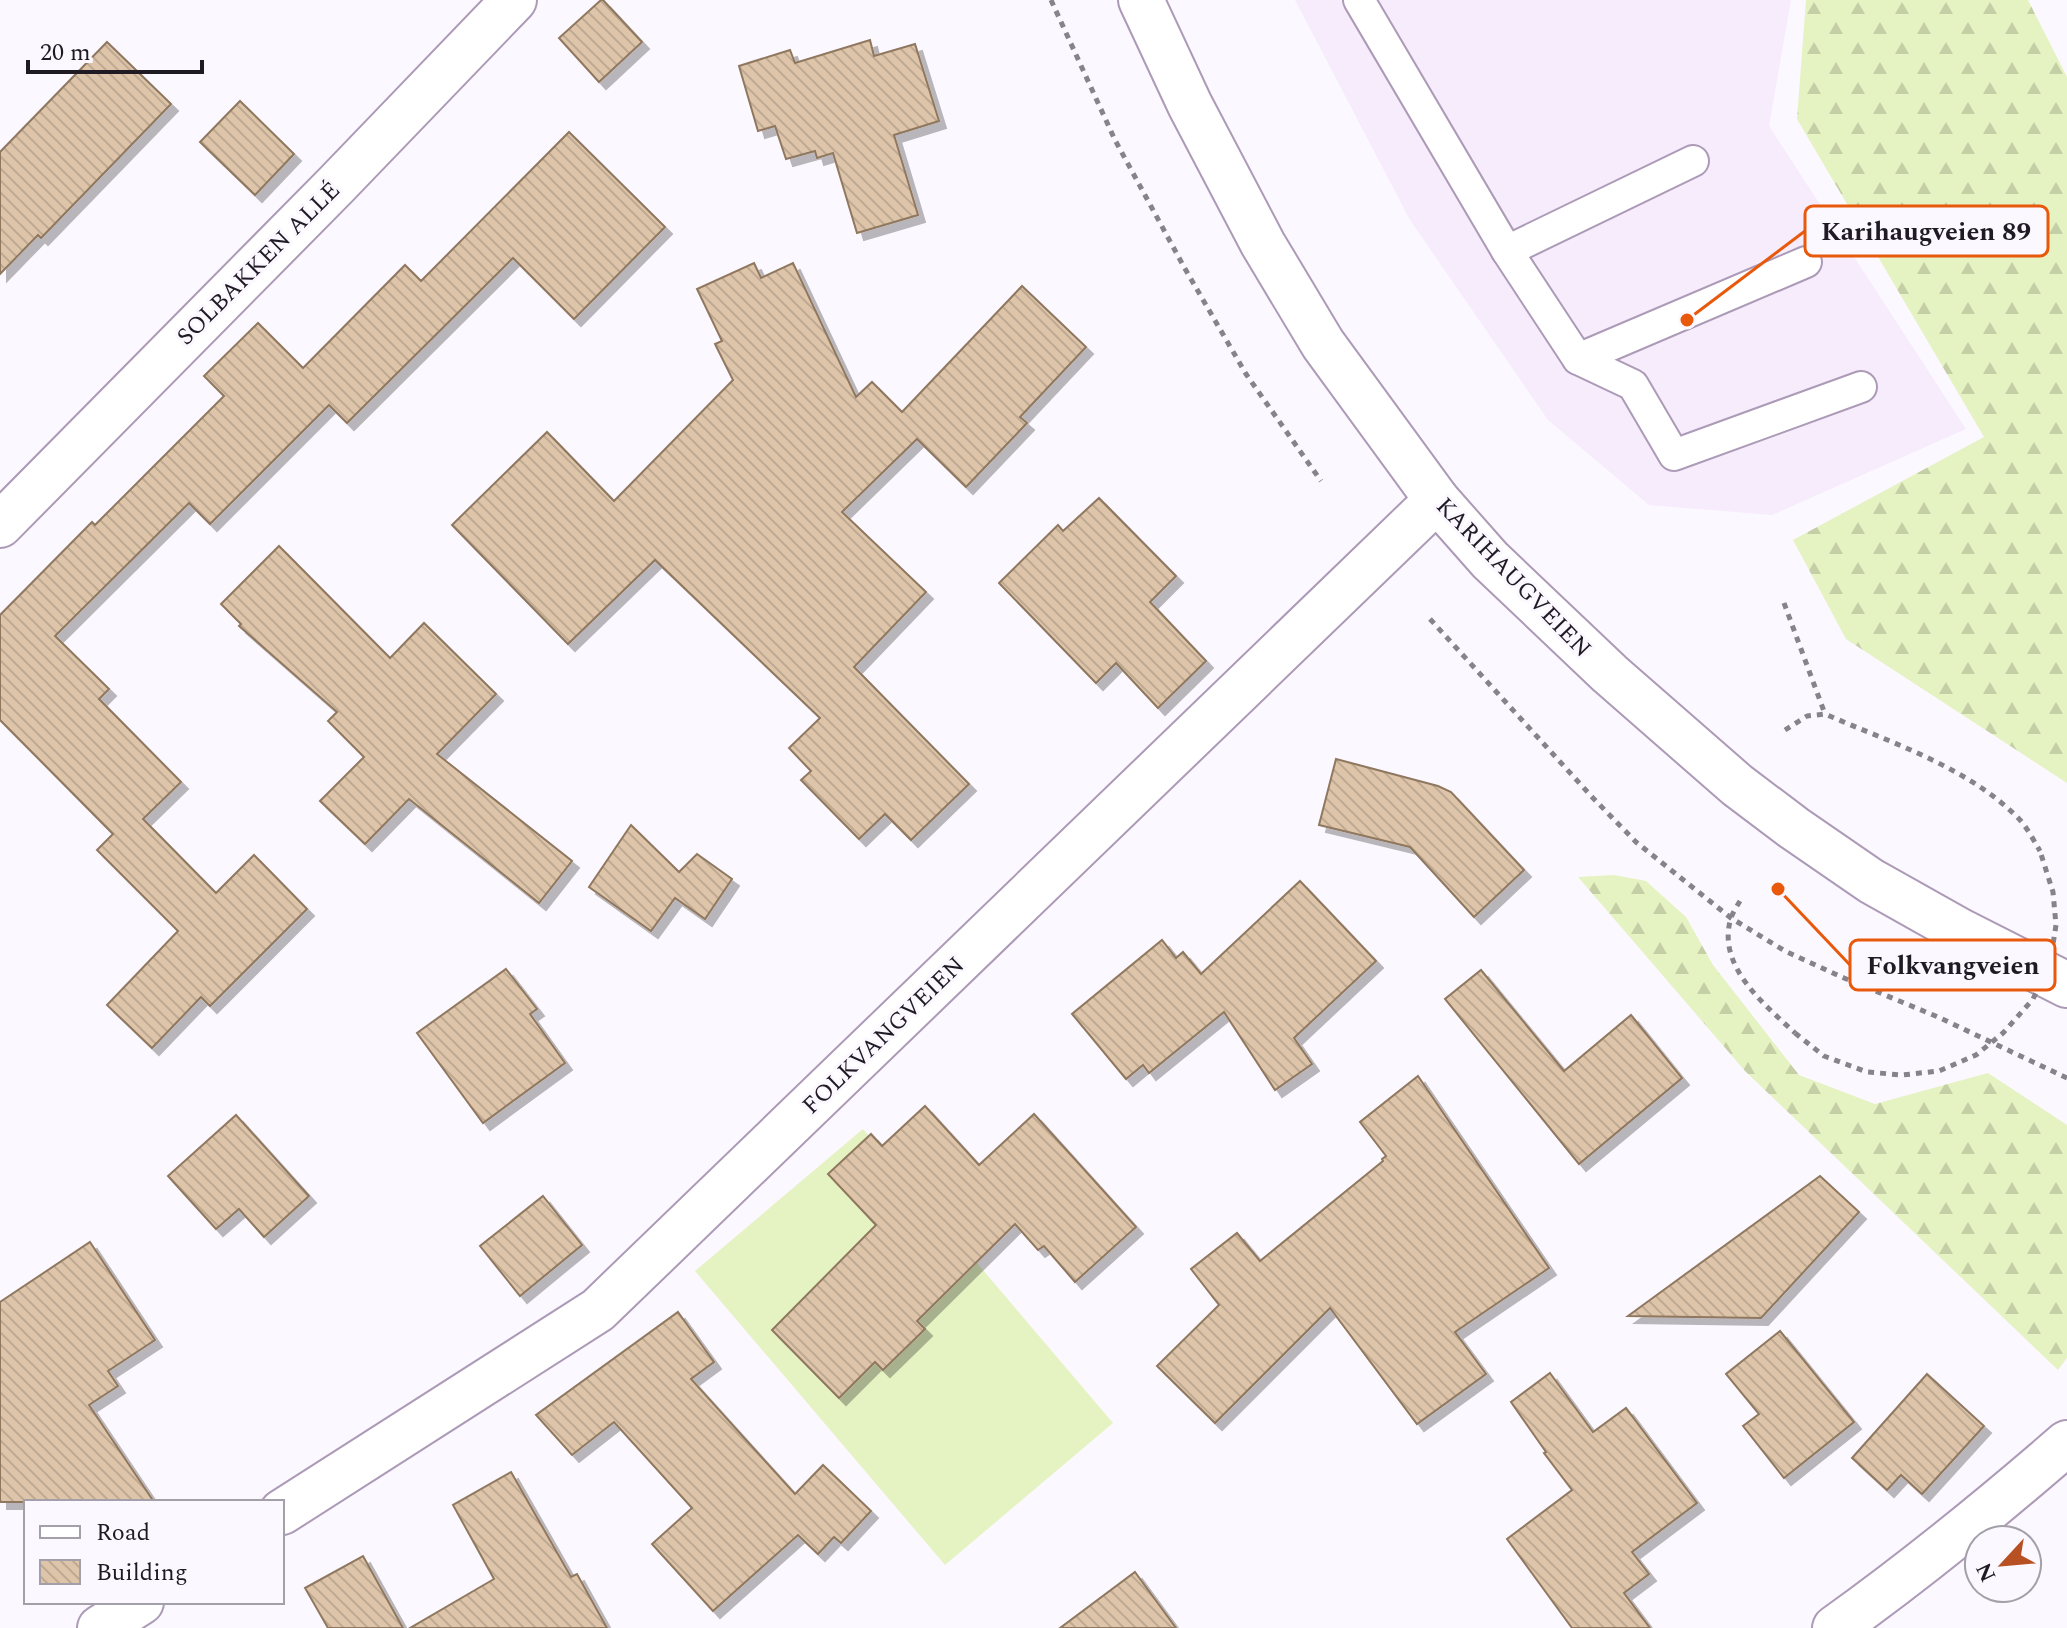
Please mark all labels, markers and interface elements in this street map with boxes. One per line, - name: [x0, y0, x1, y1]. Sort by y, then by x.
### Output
- scale bar: [28, 24, 202, 74]
- text: 20 m: [40, 35, 91, 71]
- street label: SOLBAKKEN ALLÉ: [168, 173, 349, 354]
- callout: Karihaugveien 89: [1805, 206, 2048, 256]
- text: Karihaugveien 89: [1821, 212, 2031, 252]
- street label: KARIHAUGVEIEN: [1427, 489, 1600, 666]
- callout: Folkvangveien: [1850, 940, 2055, 990]
- text: Folkvangveien: [1866, 946, 2040, 986]
- street label: FOLKVANGVEIEN: [794, 948, 973, 1123]
- legend: [24, 1500, 284, 1604]
- text: Road: [96, 1515, 150, 1551]
- north arrow: [1963, 1524, 2043, 1604]
- text: Building: [96, 1555, 188, 1591]
- text: N: [1968, 1557, 2005, 1587]

